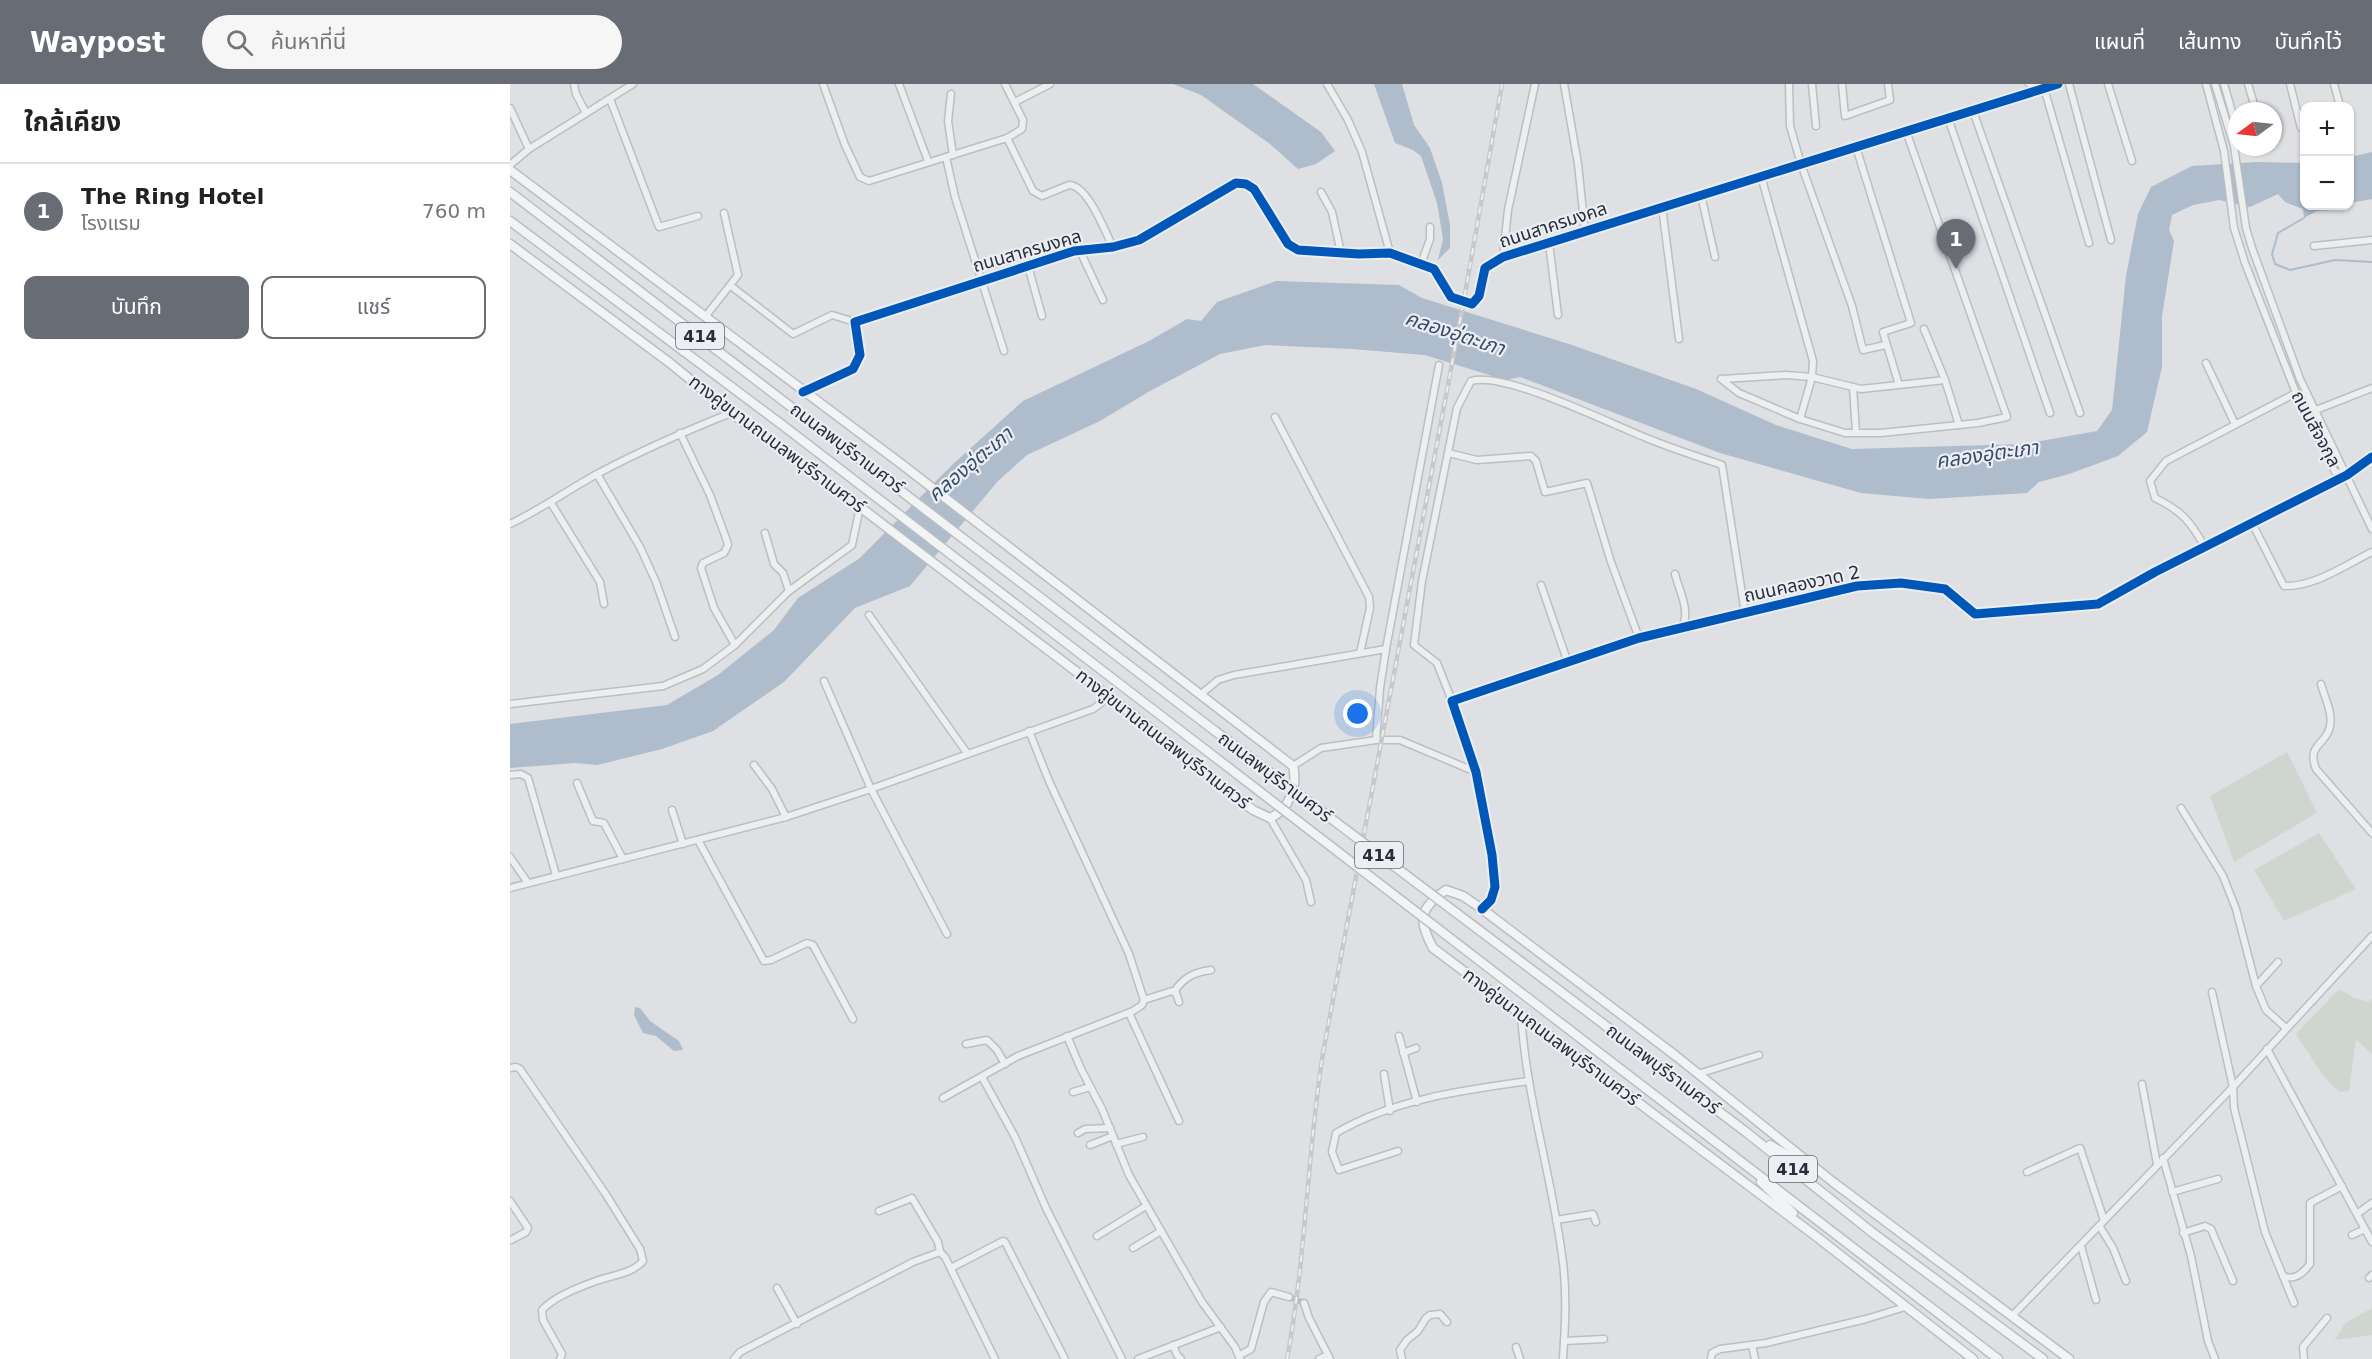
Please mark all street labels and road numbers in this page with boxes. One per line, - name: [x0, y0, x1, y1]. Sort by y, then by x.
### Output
- street label: ถนนสาครมงคล: [1496, 197, 1610, 252]
- street label: ถนนสาครมงคล: [970, 225, 1084, 276]
- road number: 414: [676, 323, 724, 349]
- street label: ทางคู่ขนานถนนลพบุรีราเมศวร์: [685, 371, 869, 517]
- street label: ถนนสัจจกุล: [2287, 387, 2345, 471]
- street label: ถนนลพบุรีราเมศวร์: [786, 398, 908, 498]
- street label: ถนนคลองวาด 2: [1742, 561, 1862, 606]
- street label: ทางคู่ขนานถนนลพบุรีราเมศวร์: [1071, 664, 1255, 815]
- street label: ถนนลพบุรีราเมศวร์: [1214, 727, 1337, 827]
- road number: 414: [1355, 842, 1403, 868]
- street label: ทางคู่ขนานถนนลพบุรีราเมศวร์: [1458, 964, 1644, 1112]
- street label: ถนนลพบุรีราเมศวร์: [1602, 1019, 1725, 1119]
- road number: 414: [1769, 1156, 1817, 1182]

